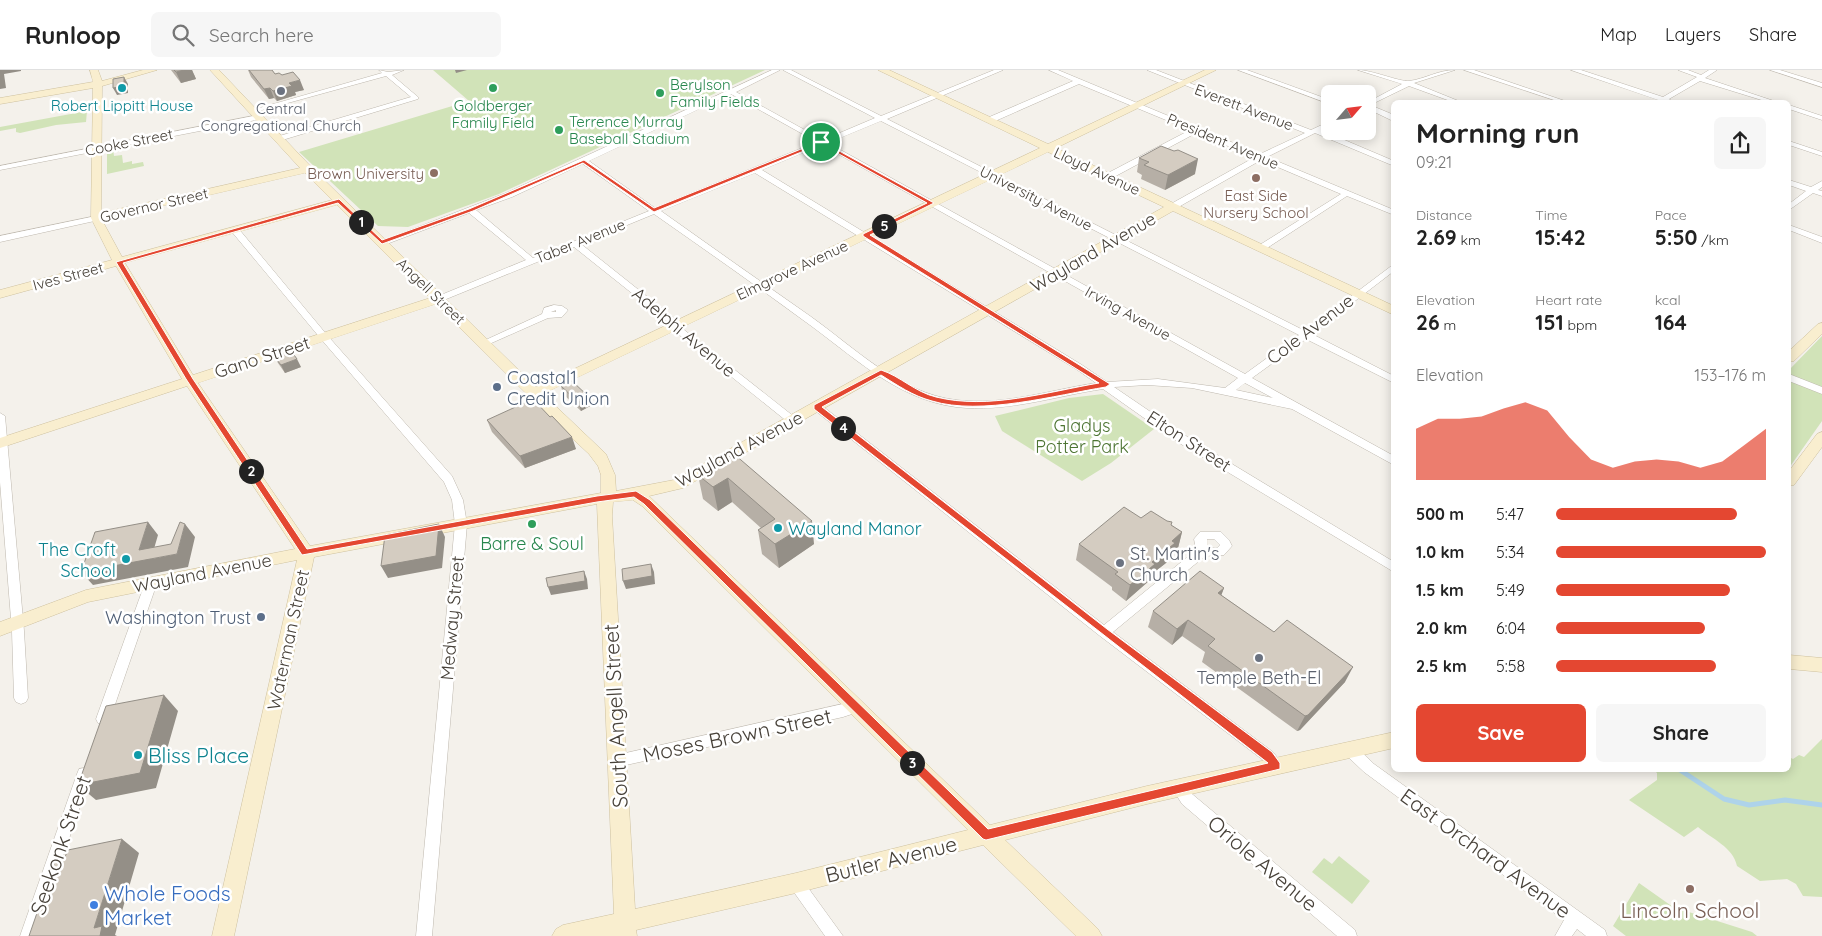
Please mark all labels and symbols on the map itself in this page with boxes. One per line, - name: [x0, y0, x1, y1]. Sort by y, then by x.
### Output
- place label: Berylson Family Fields: [670, 75, 760, 111]
- street label: Everett Avenue: [1192, 79, 1296, 135]
- marker: Robert Lippitt House: [116, 82, 128, 94]
- marker: Goldberger Family Field: [487, 82, 499, 94]
- marker: Central Congregational Church: [275, 85, 287, 97]
- north arrow: [1321, 85, 1376, 140]
- marker: Berylson Family Fields: [654, 87, 666, 99]
- place label: Robert Lippitt House: [51, 96, 193, 115]
- place label: Goldberger Family Field: [452, 96, 534, 132]
- place label: Central Congregational Church: [201, 99, 361, 135]
- street label: President Avenue: [1164, 109, 1282, 173]
- place label: Terrence Murray Baseball Stadium: [569, 112, 690, 148]
- pin: [800, 121, 842, 163]
- street label: Cooke Street: [83, 124, 175, 160]
- marker: Terrence Murray Baseball Stadium: [553, 124, 565, 136]
- street label: Lloyd Avenue: [1051, 143, 1143, 199]
- street label: University Avenue: [976, 161, 1096, 235]
- place label: Brown University: [307, 164, 424, 183]
- marker: Brown University: [428, 167, 440, 179]
- marker: East Side Nursery School: [1250, 172, 1262, 184]
- street label: Governor Street: [98, 183, 210, 227]
- place label: East Side Nursery School: [1203, 186, 1309, 222]
- street label: Wayland Avenue: [1026, 207, 1160, 297]
- pin: 1: [348, 210, 374, 234]
- street label: Taber Avenue: [532, 214, 628, 268]
- pin: 5: [872, 214, 896, 238]
- street label: Elmgrove Avenue: [733, 236, 851, 304]
- street label: Angell Street: [393, 254, 469, 328]
- street label: Ives Street: [31, 257, 105, 295]
- street label: Adelphi Avenue: [627, 282, 741, 382]
- street label: Irving Avenue: [1082, 282, 1174, 344]
- street label: Cole Avenue: [1262, 289, 1358, 369]
- street label: Gano Street: [211, 331, 313, 383]
- place label: Coastal1 Credit Union: [507, 366, 610, 410]
- marker: Coastal1 Credit Union: [491, 381, 503, 393]
- street label: Elton Street: [1143, 405, 1235, 477]
- street label: Wayland Avenue: [671, 406, 807, 492]
- park label: Gladys Potter Park: [1035, 414, 1129, 458]
- pin: 4: [830, 416, 856, 440]
- pin: 2: [238, 458, 264, 484]
- place label: Wayland Manor: [788, 517, 922, 540]
- marker: Barre & Soul: [526, 518, 538, 530]
- marker: Wayland Manor: [772, 522, 784, 534]
- place label: Barre & Soul: [480, 532, 584, 555]
- place label: The Croft School: [38, 538, 116, 582]
- place label: St. Martin's Church: [1130, 542, 1219, 586]
- street label: Wayland Avenue: [131, 548, 273, 598]
- marker: The Croft School: [120, 553, 132, 565]
- street label: Medway Street: [435, 555, 469, 681]
- marker: St. Martin's Church: [1114, 557, 1126, 569]
- street label: Waterman Street: [262, 568, 314, 712]
- place label: Washington Trust: [105, 606, 251, 629]
- marker: Washington Trust: [255, 611, 267, 623]
- street label: South Angell Street: [597, 623, 633, 809]
- marker: Temple Beth-El: [1253, 652, 1265, 664]
- place label: Temple Beth-El: [1197, 666, 1321, 689]
- street label: Moses Brown Street: [640, 702, 834, 768]
- place label: Bliss Place: [148, 742, 249, 768]
- marker: Bliss Place: [132, 749, 144, 761]
- pin: 3: [900, 750, 924, 776]
- street label: Seekonk Street: [24, 772, 96, 918]
- street label: East Orchard Avenue: [1396, 782, 1576, 924]
- street label: Oriole Avenue: [1203, 810, 1323, 916]
- street label: Butler Avenue: [822, 830, 960, 888]
- place label: Whole Foods Market: [104, 880, 231, 930]
- marker: Lincoln School: [1684, 883, 1696, 895]
- place label: Lincoln School: [1621, 897, 1759, 923]
- marker: Whole Foods Market: [88, 899, 100, 911]

